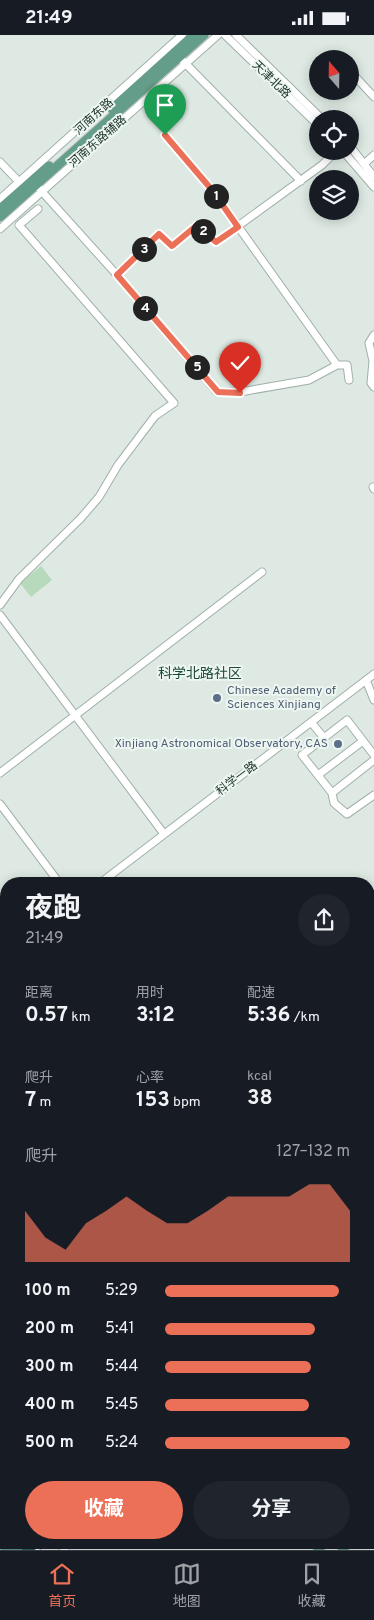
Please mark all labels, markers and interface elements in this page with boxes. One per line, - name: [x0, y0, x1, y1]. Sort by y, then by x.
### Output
- text: 21:49: [25, 6, 73, 30]
- north arrow: [309, 50, 359, 100]
- map controls: [309, 50, 359, 220]
- street label: 天津北路: [248, 58, 294, 102]
- pin: [144, 84, 186, 135]
- icon: arrive: [151, 91, 179, 119]
- street label: 河南东路: [71, 95, 117, 139]
- button: locate: [309, 110, 359, 160]
- street label: 河南东路辅路: [66, 112, 130, 172]
- button: layers: [309, 170, 359, 220]
- pin: 1: [204, 183, 228, 209]
- text: 1: [214, 188, 219, 205]
- pin: 2: [190, 219, 216, 243]
- text: 2: [199, 223, 208, 240]
- pin: 3: [132, 237, 156, 261]
- text: 3: [140, 241, 149, 258]
- pin: 4: [132, 295, 158, 321]
- text: 4: [141, 300, 150, 317]
- pin: [219, 342, 261, 393]
- icon: check: [226, 349, 254, 377]
- pin: 5: [184, 355, 210, 379]
- text: 5: [193, 359, 202, 376]
- district label: 科学北路社区: [158, 665, 242, 683]
- place label: Chinese Academy of Sciences Xinjiang: [227, 683, 336, 713]
- marker: Chinese Academy of Sciences Xinjiang: [211, 692, 223, 704]
- place label: Xinjiang Astronomical Observatory, CAS: [115, 736, 328, 752]
- marker: Xinjiang Astronomical Observatory, CAS: [332, 738, 344, 750]
- street label: 科学一路: [213, 758, 261, 800]
- text: 夜跑: [25, 892, 81, 928]
- button: share: [298, 894, 350, 946]
- text: 21:49: [25, 929, 64, 949]
- text: 距离: [25, 985, 53, 1002]
- text: 用时: [136, 985, 164, 1002]
- text: 配速: [247, 985, 275, 1002]
- text: 0.57: [25, 1002, 68, 1029]
- text: 3:12: [136, 1002, 175, 1029]
- text: 5:36: [247, 1002, 290, 1029]
- text: km: [68, 1009, 91, 1026]
- text: /km: [290, 1009, 320, 1026]
- text: kcal: [247, 1068, 272, 1085]
- text: 爬升: [25, 1070, 53, 1087]
- text: 心率: [136, 1070, 164, 1087]
- text: 38: [247, 1085, 273, 1112]
- text: 7: [25, 1087, 36, 1114]
- text: 153: [136, 1087, 170, 1114]
- text: m: [36, 1094, 51, 1111]
- text: bpm: [170, 1094, 201, 1111]
- text: 127–132 m: [276, 1142, 350, 1162]
- text: 爬升: [25, 1147, 57, 1167]
- text: 100 m: [25, 1281, 71, 1301]
- text: 5:29: [105, 1281, 138, 1301]
- text: 200 m: [25, 1319, 74, 1339]
- text: 5:41: [105, 1319, 134, 1339]
- text: 300 m: [25, 1357, 73, 1377]
- text: 5:44: [105, 1357, 138, 1377]
- text: 400 m: [25, 1395, 74, 1415]
- text: 5:45: [105, 1395, 138, 1415]
- text: 500 m: [25, 1433, 74, 1453]
- text: 5:24: [105, 1433, 138, 1453]
- button: 收藏: [25, 1481, 183, 1539]
- button: 分享: [193, 1481, 350, 1539]
- tab: 首页: [48, 1560, 76, 1611]
- tab: 地图: [173, 1560, 201, 1611]
- tab: 收藏: [298, 1560, 326, 1611]

